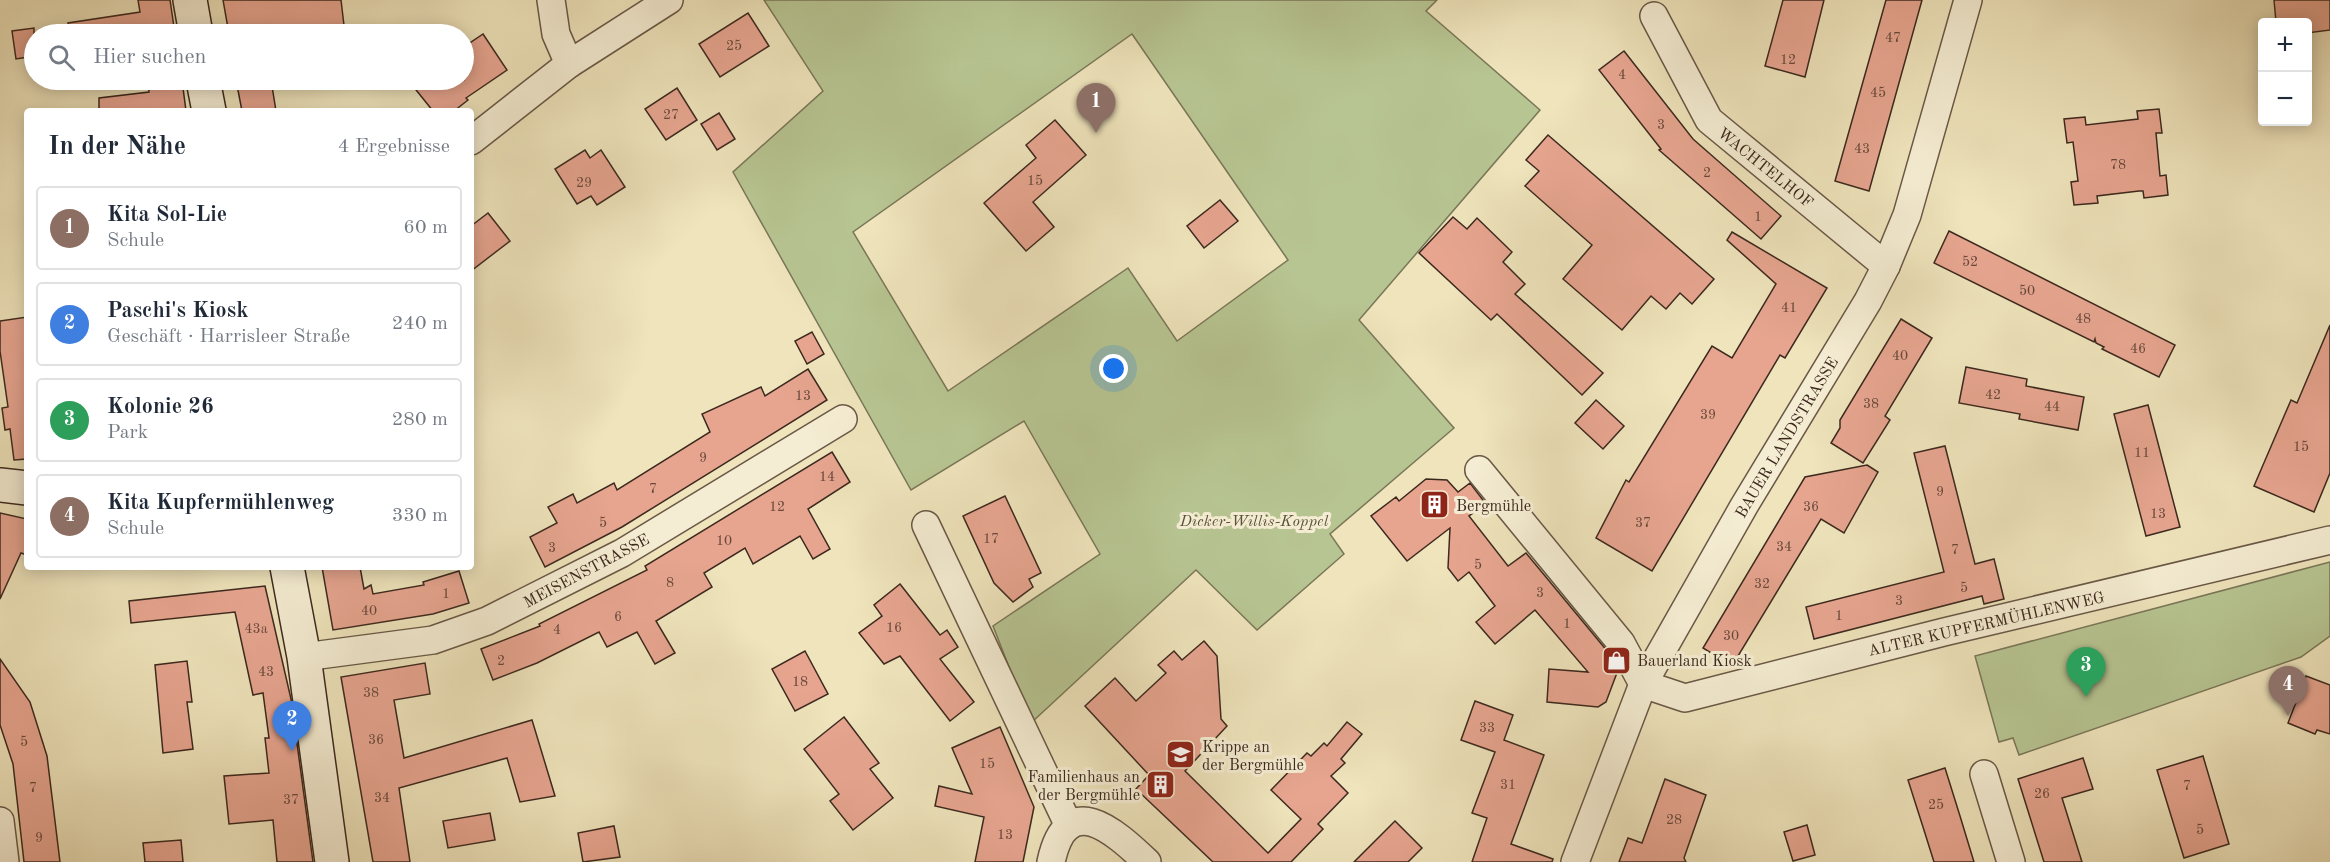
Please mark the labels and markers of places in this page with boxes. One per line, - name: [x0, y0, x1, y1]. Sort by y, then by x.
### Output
- pin: 1: [1076, 84, 1116, 133]
- building icon: Bergmühle: [1419, 489, 1451, 521]
- place label: Bergmühle: [1456, 499, 1531, 515]
- shop icon: Bauerland Kiosk: [1600, 644, 1632, 676]
- pin: 3: [2066, 648, 2106, 697]
- place label: Bauerland Kiosk: [1637, 654, 1752, 670]
- pin: 4: [2268, 666, 2308, 716]
- pin: 2: [272, 702, 312, 751]
- school or university icon: Krippe an der Bergmühle: [1165, 739, 1197, 771]
- place label: Krippe an der Bergmühle: [1202, 740, 1304, 774]
- building icon: Familienhaus an der Bergmühle: [1145, 769, 1177, 801]
- place label: Familienhaus an der Bergmühle: [1028, 770, 1140, 804]

